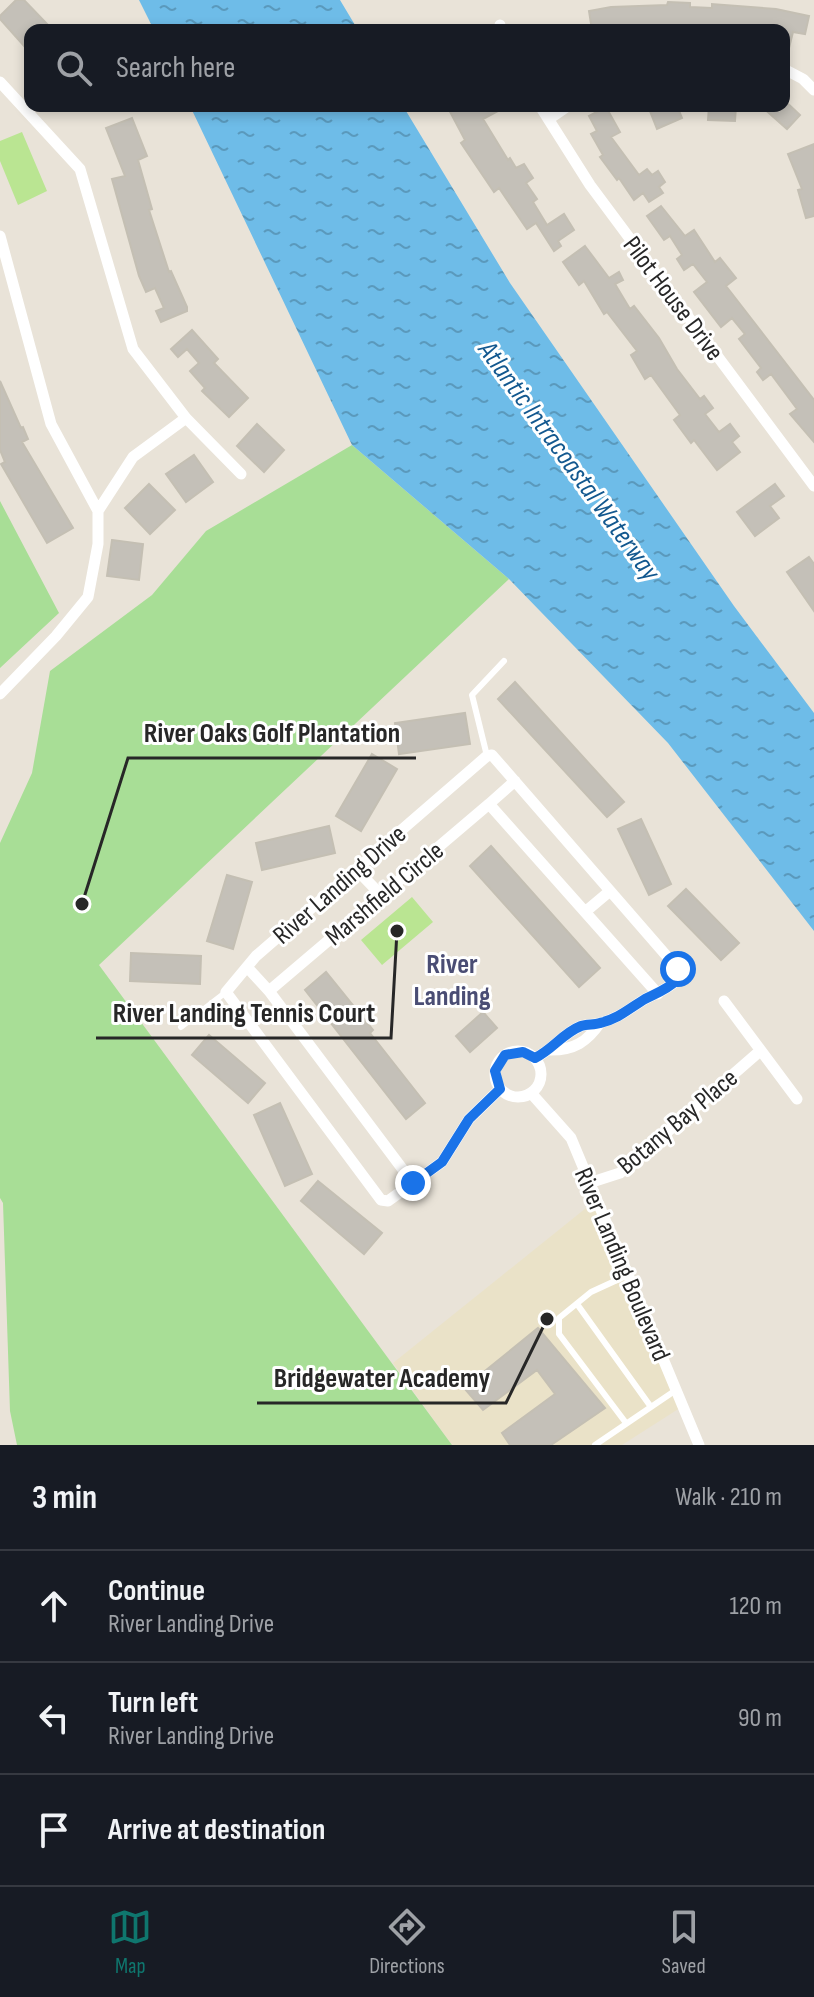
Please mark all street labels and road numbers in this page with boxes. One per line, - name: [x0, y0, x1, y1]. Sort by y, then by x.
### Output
- street label: Pilot House Drive: [616, 231, 730, 367]
- street label: River Landing Drive: [267, 819, 413, 951]
- street label: Marshfield Circle: [320, 836, 450, 953]
- street label: Botany Bay Place: [611, 1063, 744, 1181]
- street label: River Landing Boulevard: [567, 1163, 676, 1366]

